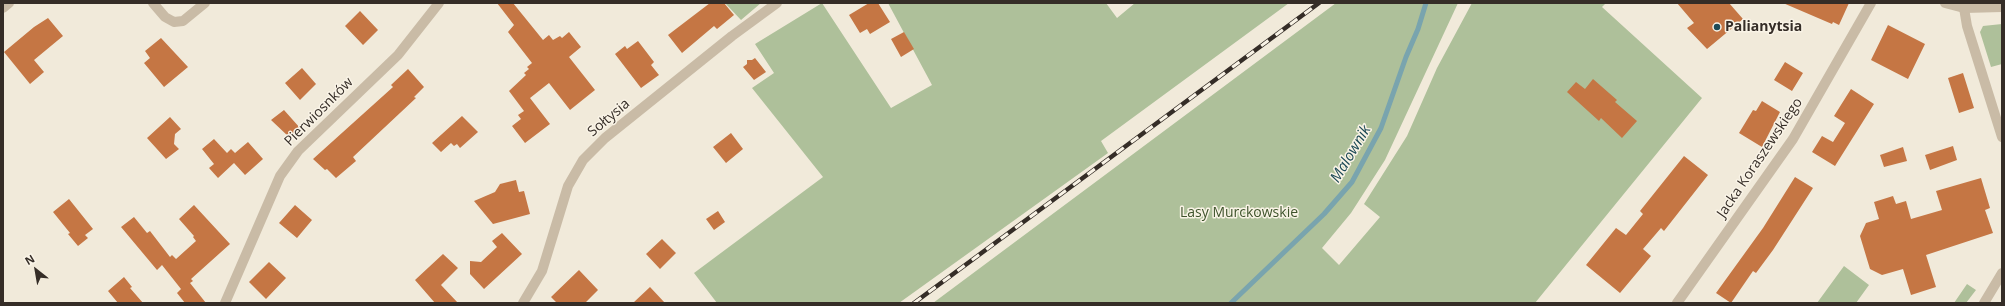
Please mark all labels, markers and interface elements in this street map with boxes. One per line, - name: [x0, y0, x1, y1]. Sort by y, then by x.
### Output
- place label: Palianytsia: [1725, 19, 1802, 35]
- marker: Palianytsia: [1712, 22, 1722, 32]
- street label: Pierwiosnków: [281, 74, 357, 150]
- street label: Jacka Koraszewskiego: [1714, 95, 1806, 221]
- street label: Sołtysia: [585, 96, 633, 140]
- water label: Malownik: [1327, 122, 1375, 186]
- park label: Lasy Murckowskie: [1180, 205, 1298, 221]
- north arrow: [16, 250, 56, 290]
- text: N: [22, 251, 37, 268]

